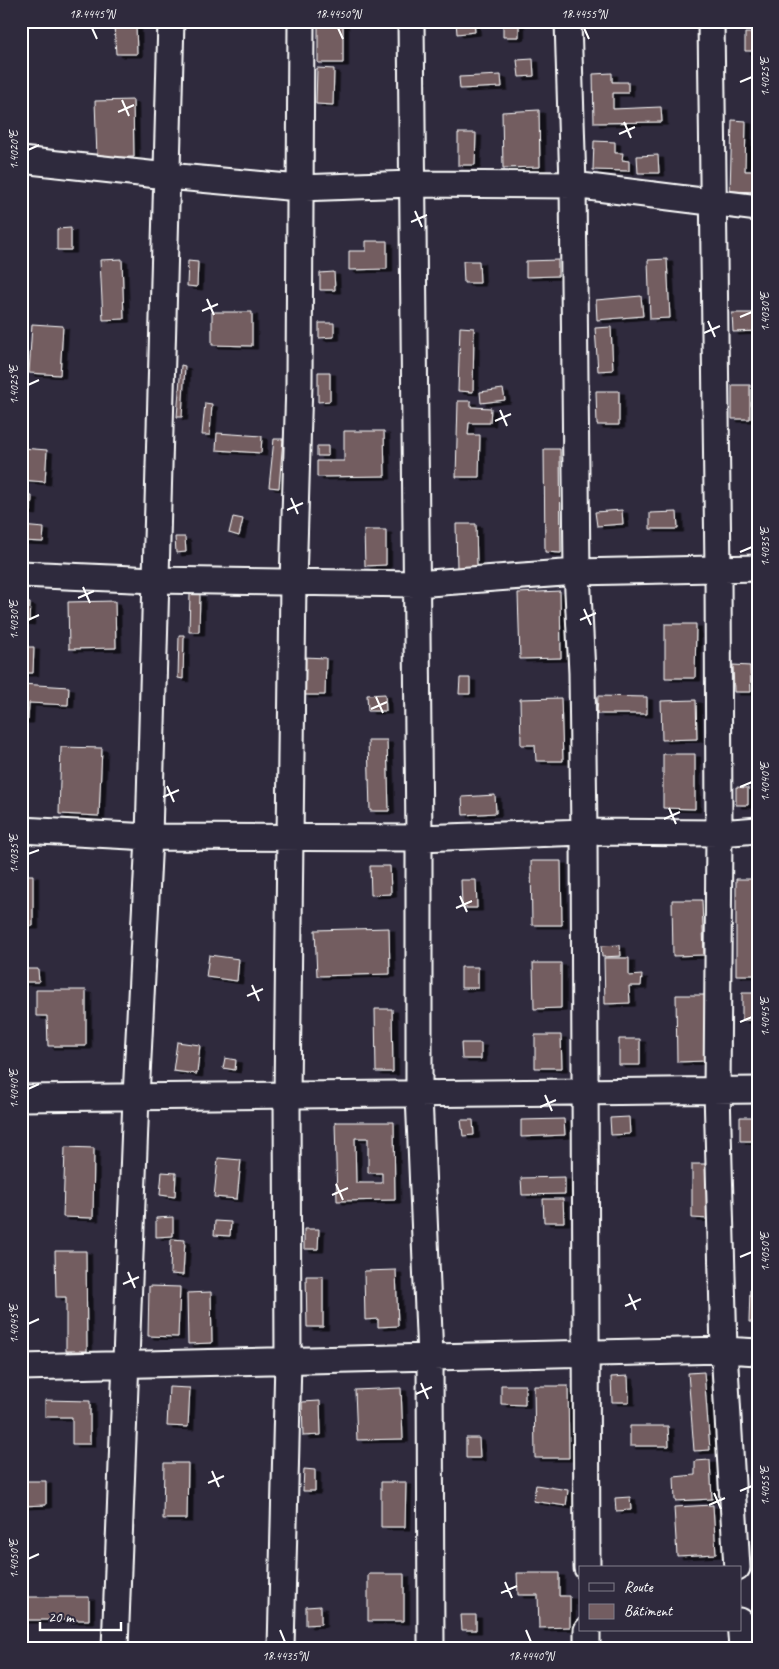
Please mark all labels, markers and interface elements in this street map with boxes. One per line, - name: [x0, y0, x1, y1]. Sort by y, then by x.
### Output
- text: 18.4445°N: [69, 6, 116, 22]
- text: 18.4450°N: [315, 6, 362, 22]
- text: 18.4455°N: [561, 6, 608, 22]
- text: 1.4025°E: [757, 56, 773, 97]
- text: 1.4020°E: [6, 129, 22, 170]
- text: 1.4030°E: [757, 291, 773, 332]
- text: 1.4025°E: [6, 364, 22, 405]
- text: 1.4035°E: [757, 526, 773, 567]
- text: 1.4030°E: [6, 599, 22, 640]
- text: 1.4040°E: [757, 761, 773, 802]
- text: 1.4035°E: [6, 833, 22, 874]
- text: 1.4045°E: [757, 996, 773, 1037]
- text: 1.4040°E: [6, 1068, 22, 1109]
- text: 1.4050°E: [757, 1231, 773, 1272]
- text: 1.4045°E: [6, 1303, 22, 1344]
- text: 1.4055°E: [757, 1465, 773, 1506]
- text: 1.4050°E: [6, 1538, 22, 1579]
- legend: [579, 1566, 742, 1632]
- text: Route: [624, 1578, 654, 1597]
- scale bar: [40, 1599, 121, 1631]
- text: Bâtiment: [624, 1602, 674, 1621]
- text: 20 m: [48, 1608, 75, 1627]
- text: 18.4435°N: [262, 1648, 309, 1664]
- text: 18.4440°N: [508, 1648, 555, 1664]

